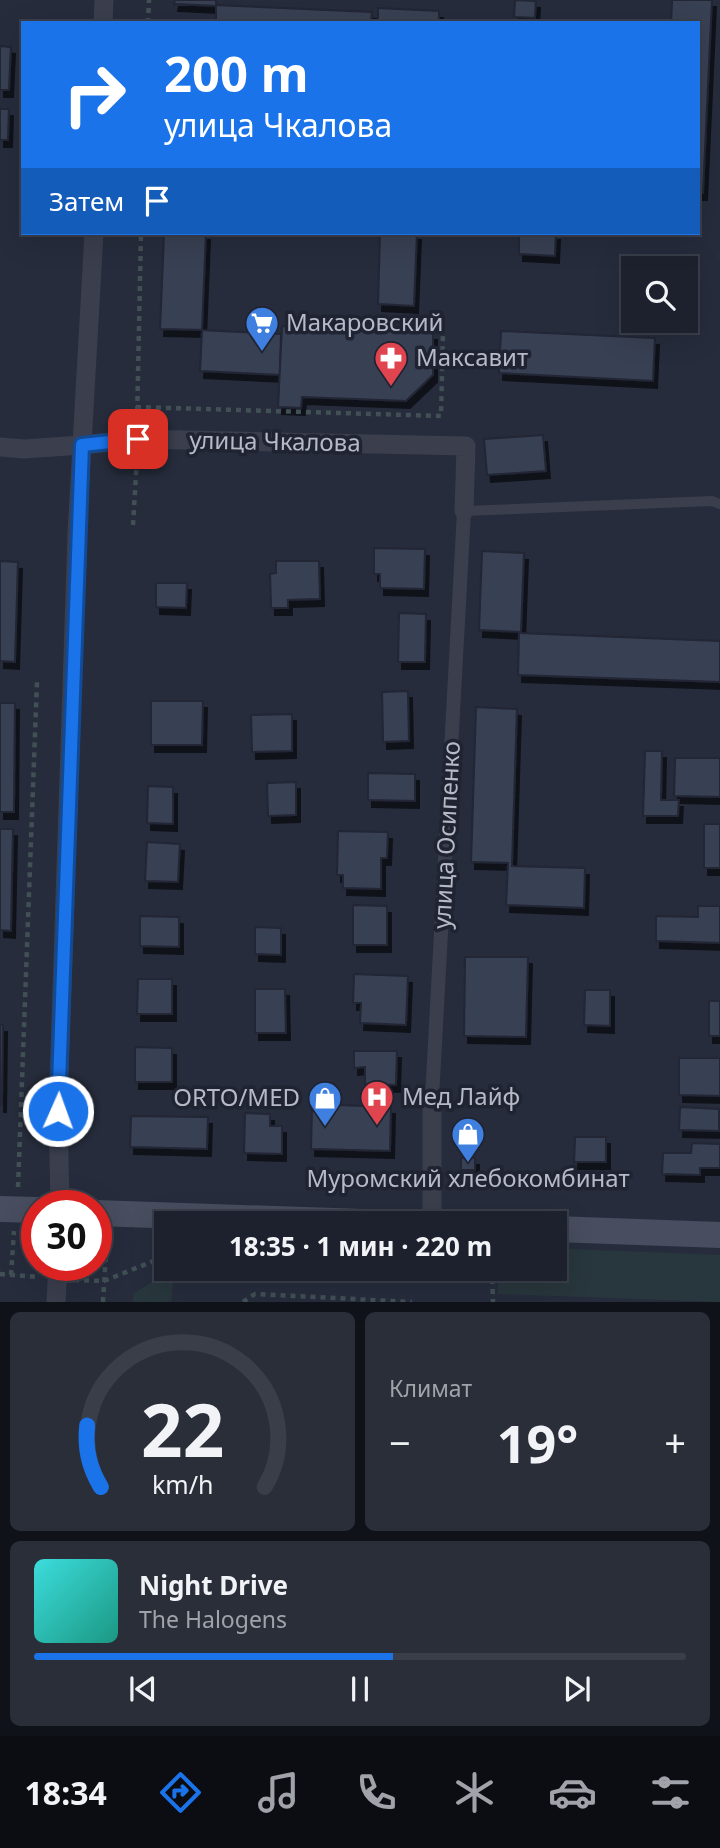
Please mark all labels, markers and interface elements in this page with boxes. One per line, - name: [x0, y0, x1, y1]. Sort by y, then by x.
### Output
- text: 200 m: [164, 40, 309, 106]
- icon: right: [49, 49, 140, 140]
- text: улица Чкалова: [164, 103, 392, 146]
- icon: arrive: [138, 182, 176, 220]
- text: Затем: [49, 183, 124, 219]
- map controls: [621, 256, 698, 333]
- button: search: [621, 256, 698, 333]
- supermarket icon: Макаровский: [243, 304, 281, 353]
- place label: Макаровский: [286, 305, 444, 338]
- pharmacy icon: Максавит: [372, 339, 410, 388]
- place label: Максавит: [416, 340, 528, 373]
- pin: [108, 409, 168, 469]
- icon: arrive: [119, 420, 157, 458]
- street label: улица Чкалова: [189, 423, 361, 458]
- street label: улица Осипенко: [424, 740, 467, 930]
- position arrow: [21, 1074, 95, 1148]
- hospital icon: Мед Лайф: [358, 1078, 396, 1127]
- shop icon: ORTO/MED: [306, 1079, 344, 1128]
- place label: Мед Лайф: [402, 1079, 520, 1112]
- place label: ORTO/MED: [173, 1080, 300, 1113]
- shop icon: Муромский хлебокомбинат: [449, 1115, 487, 1164]
- place label: Муромский хлебокомбинат: [306, 1161, 630, 1194]
- speed limit sign: 30: [21, 1190, 112, 1281]
- text: 18:35 · 1 мин · 220 m: [229, 1228, 492, 1264]
- text: Климат: [389, 1372, 472, 1404]
- text: 22: [141, 1380, 224, 1479]
- text: 19°: [497, 1407, 578, 1478]
- text: −: [389, 1416, 411, 1468]
- text: +: [664, 1416, 686, 1468]
- text: km/h: [152, 1467, 213, 1501]
- text: Night Drive: [139, 1567, 288, 1603]
- text: The Halogens: [139, 1603, 287, 1635]
- icon: previous: [124, 1670, 162, 1708]
- icon: pause: [341, 1670, 379, 1708]
- icon: next: [558, 1670, 596, 1708]
- icon: directions: [156, 1768, 205, 1817]
- icon: music: [254, 1768, 303, 1817]
- icon: phone: [352, 1768, 401, 1817]
- icon: climate: [450, 1768, 499, 1817]
- icon: car: [548, 1768, 597, 1817]
- icon: filters: [646, 1768, 695, 1817]
- text: 18:34: [25, 1771, 107, 1814]

